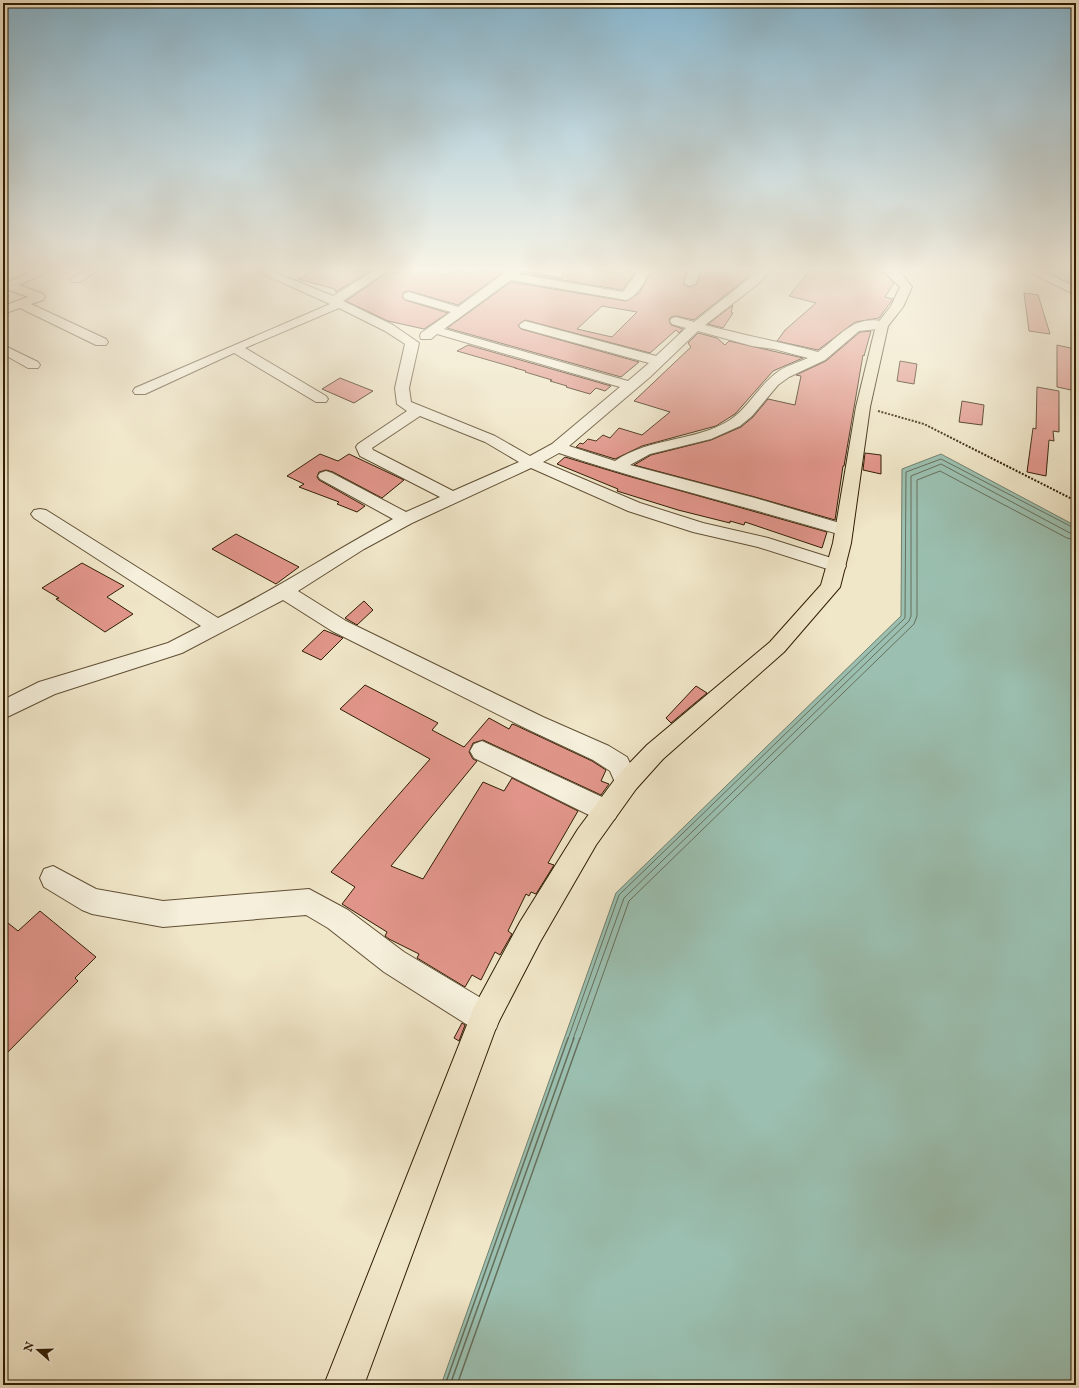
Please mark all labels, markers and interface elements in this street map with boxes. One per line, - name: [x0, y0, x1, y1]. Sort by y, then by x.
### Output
- north arrow: [18, 1330, 58, 1370]
- text: N: [21, 1340, 38, 1355]

